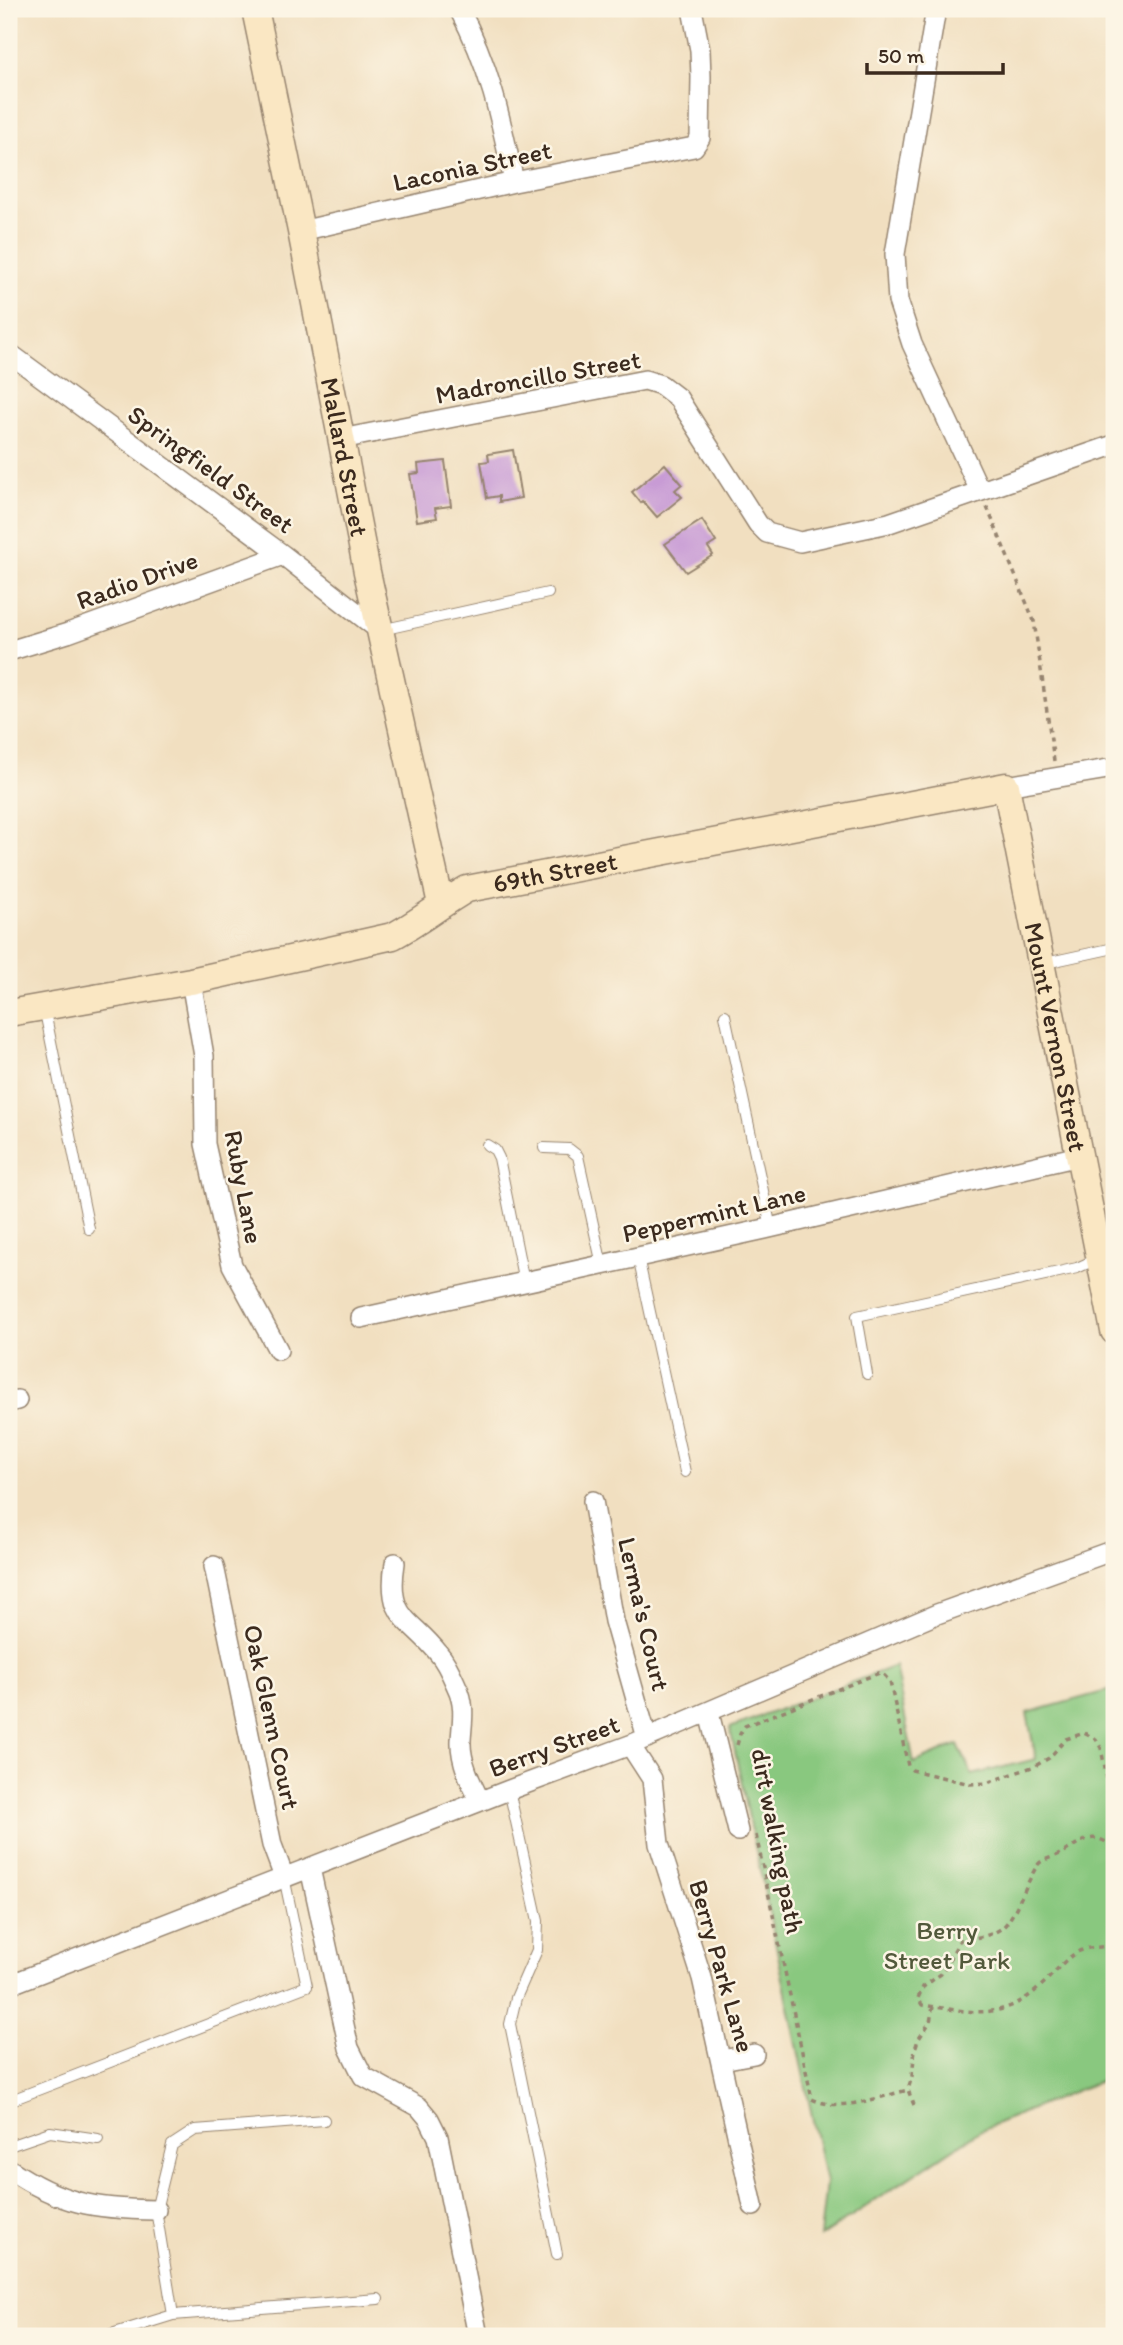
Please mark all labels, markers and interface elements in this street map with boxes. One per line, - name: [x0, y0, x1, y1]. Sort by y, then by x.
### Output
- scale bar: [867, 32, 1004, 76]
- text: 50 m: [878, 43, 925, 68]
- street label: Laconia Street: [390, 134, 554, 198]
- street label: Madroncillo Street: [433, 343, 643, 411]
- street label: Mallard Street: [314, 375, 376, 540]
- street label: Springfield Street: [122, 398, 301, 540]
- street label: Radio Drive: [72, 543, 202, 617]
- street label: 69th Street: [490, 845, 620, 900]
- street label: Mount Vernon Street: [1017, 919, 1094, 1155]
- street label: Ruby Lane: [217, 1128, 271, 1246]
- street label: Peppermint Lane: [619, 1176, 809, 1250]
- street label: Lerma's Court: [611, 1534, 677, 1694]
- street label: Oak Glenn Court: [237, 1622, 307, 1813]
- street label: Berry Street: [485, 1708, 624, 1784]
- street label: dirt walking path: [744, 1746, 812, 1936]
- street label: Berry Park Lane: [682, 1876, 762, 2056]
- park label: Berry Street Park: [884, 1914, 1010, 1976]

